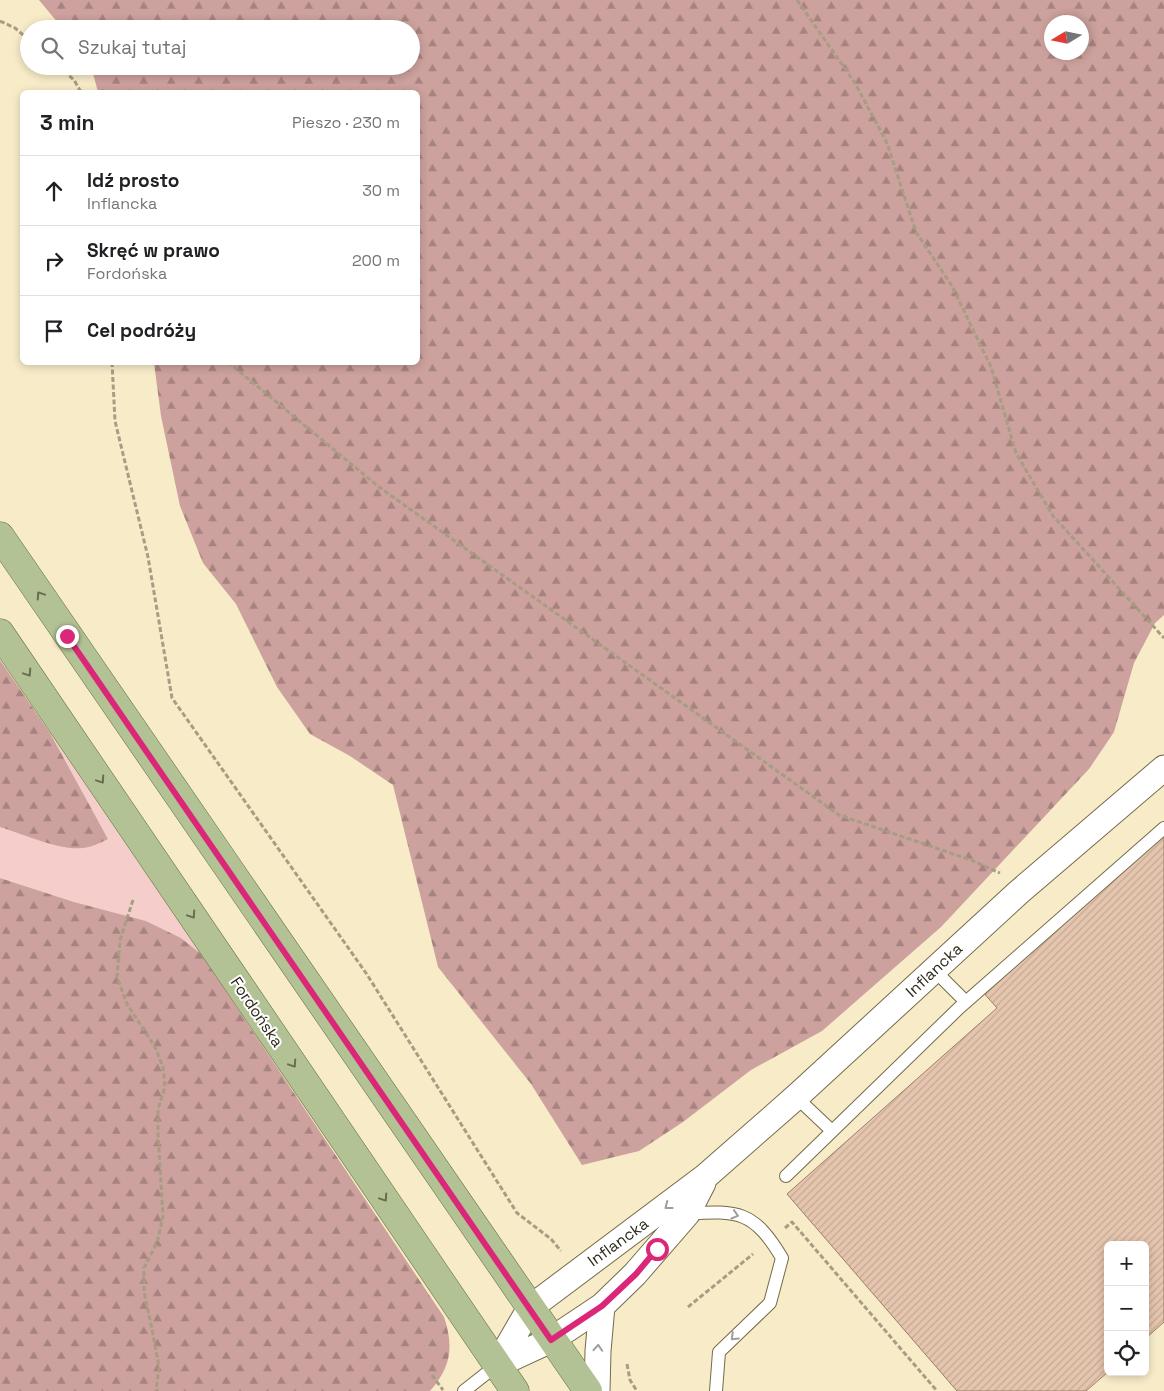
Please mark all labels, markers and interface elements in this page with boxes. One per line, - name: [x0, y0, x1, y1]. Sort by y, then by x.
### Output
- north arrow: [1044, 15, 1089, 60]
- search box: [20, 20, 420, 75]
- icon: search: [38, 34, 66, 62]
- text: Szukaj tutaj: [78, 35, 186, 60]
- text: 3 min: [40, 109, 95, 136]
- text: Pieszo · 230 m: [292, 112, 400, 133]
- text: Idź prosto: [87, 168, 179, 193]
- icon: ahead: [40, 177, 68, 205]
- text: 30 m: [362, 180, 400, 201]
- text: Inflancka: [87, 193, 157, 214]
- text: Skręć w prawo: [87, 238, 220, 263]
- icon: right: [40, 247, 68, 275]
- text: 200 m: [352, 250, 400, 271]
- text: Fordońska: [87, 263, 167, 284]
- icon: arrive: [40, 317, 68, 345]
- text: Cel podróży: [87, 318, 196, 343]
- one-way arrow: [37, 591, 46, 601]
- route end: [56, 625, 79, 648]
- one-way arrow: [22, 667, 31, 676]
- one-way arrow: [95, 774, 104, 784]
- one-way arrow: [185, 910, 195, 919]
- street label: Inflancka: [901, 938, 967, 1002]
- street label: Fordońska: [226, 973, 288, 1051]
- one-way arrow: [287, 1058, 296, 1068]
- one-way arrow: [378, 1192, 387, 1202]
- one-way arrow: [665, 1200, 674, 1208]
- one-way arrow: [730, 1209, 739, 1219]
- street label: Inflancka: [583, 1213, 653, 1271]
- route start: [646, 1238, 669, 1261]
- map controls: [1104, 1241, 1149, 1376]
- button: +: [1104, 1241, 1149, 1286]
- button: −: [1104, 1286, 1149, 1331]
- one-way arrow: [731, 1331, 740, 1340]
- button: locate: [1104, 1331, 1149, 1376]
- one-way arrow: [593, 1344, 604, 1352]

